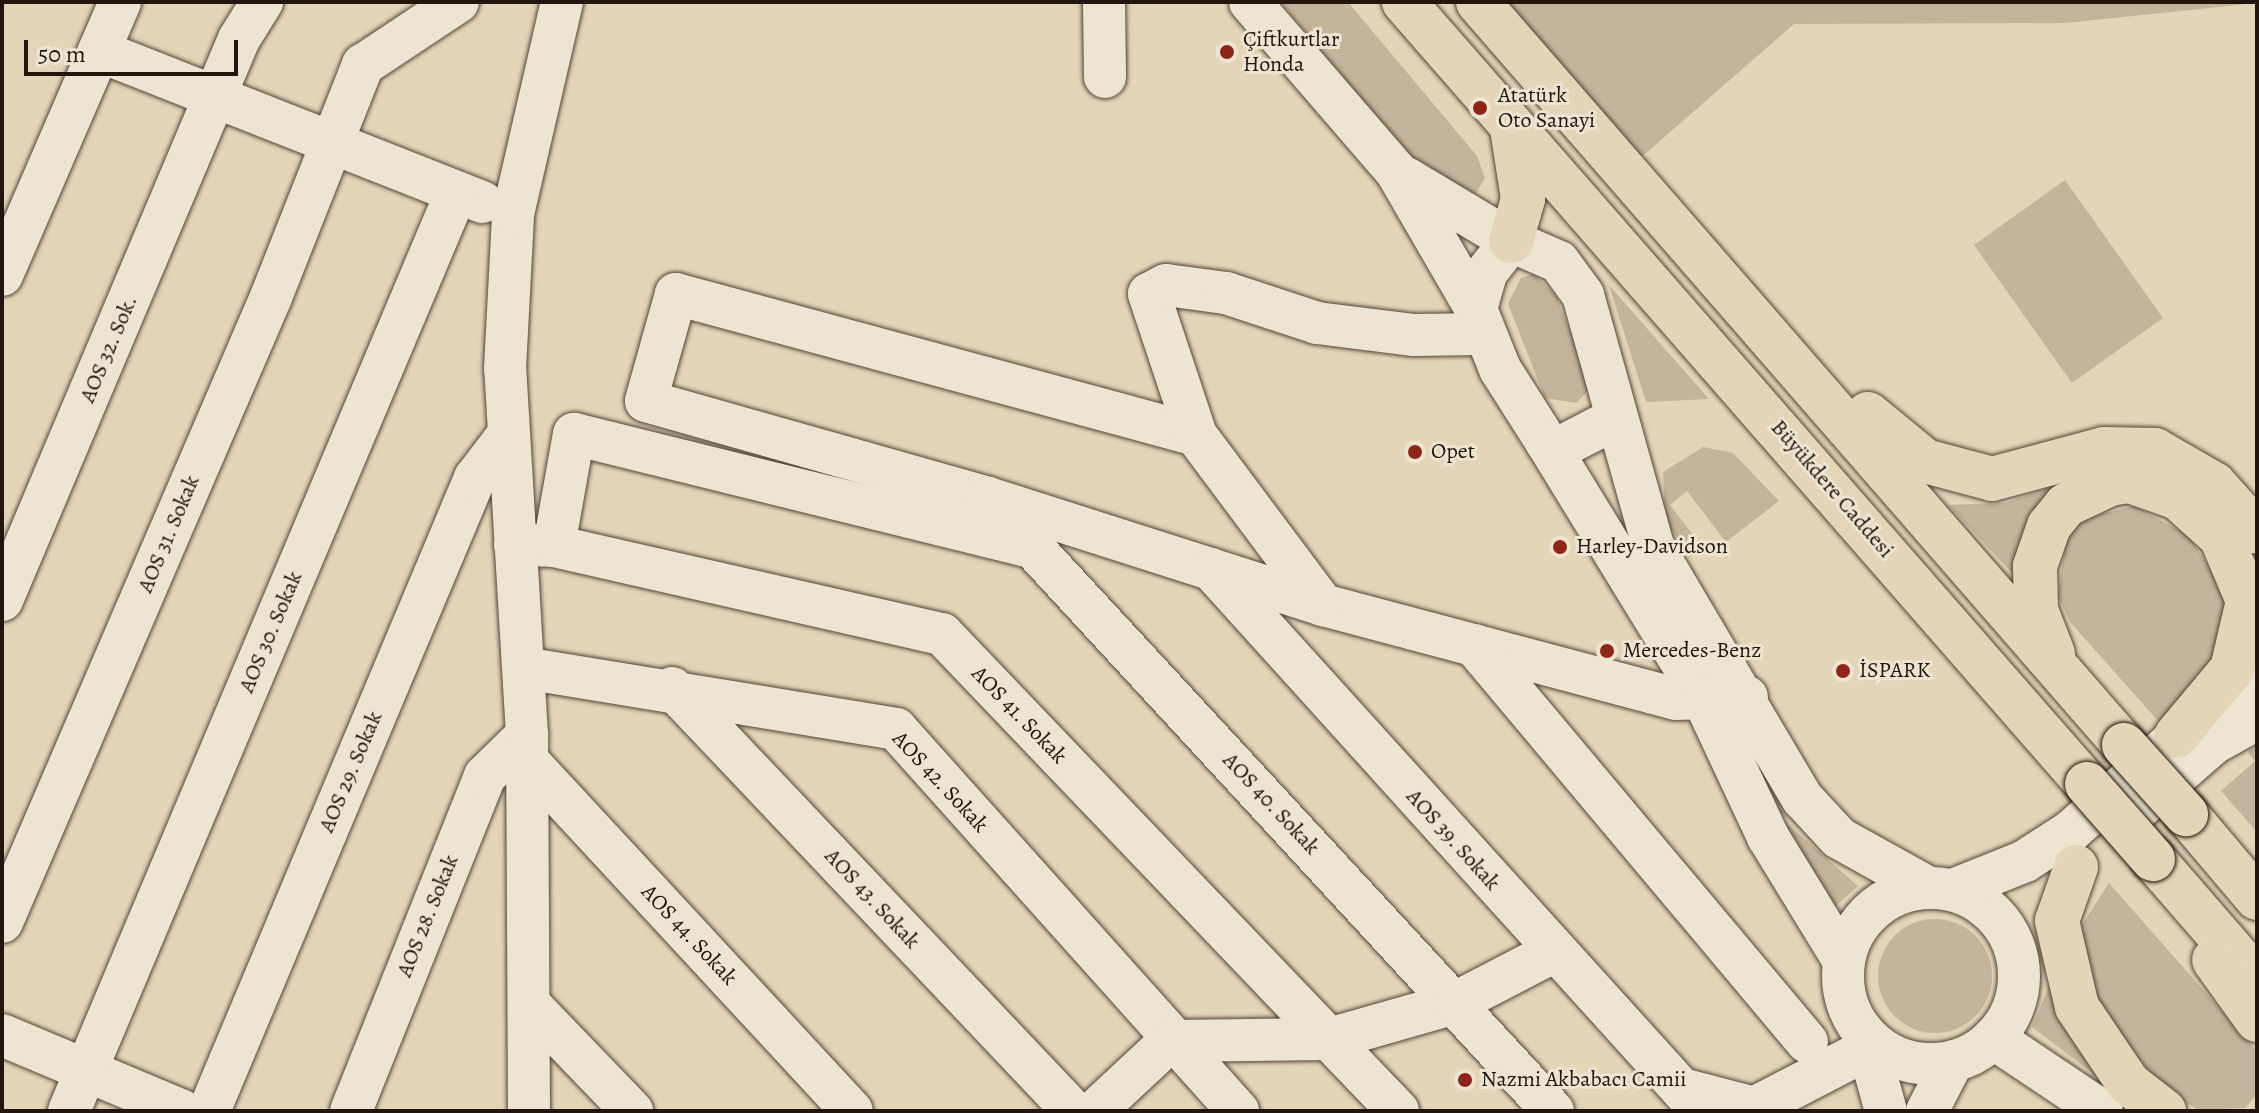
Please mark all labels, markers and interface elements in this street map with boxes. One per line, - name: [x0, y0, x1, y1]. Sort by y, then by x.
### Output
- scale bar: [28, 24, 242, 74]
- place label: Çiftkurtlar Honda: [1243, 26, 1339, 78]
- text: 50 m: [38, 38, 86, 70]
- marker: Çiftkurtlar Honda: [1218, 43, 1236, 61]
- place label: Atatürk Oto Sanayi: [1498, 82, 1595, 134]
- marker: Atatürk Oto Sanayi: [1469, 97, 1491, 119]
- street label: AOS 32. Sok.: [75, 291, 143, 407]
- street label: Büyükdere Caddesi: [1765, 415, 1899, 563]
- place label: Opet: [1431, 439, 1475, 465]
- marker: Opet: [1406, 443, 1424, 461]
- street label: AOS 31. Sokak: [132, 471, 206, 597]
- place label: Harley-Davidson: [1576, 534, 1728, 560]
- marker: Harley-Davidson: [1551, 538, 1569, 556]
- street label: AOS 30. Sokak: [234, 567, 308, 697]
- place label: Mercedes-Benz: [1623, 638, 1761, 664]
- marker: Mercedes-Benz: [1598, 642, 1616, 660]
- place label: İSPARK: [1859, 658, 1930, 684]
- street label: AOS 41. Sokak: [966, 660, 1072, 770]
- marker: İSPARK: [1834, 662, 1852, 680]
- street label: AOS 29. Sokak: [314, 707, 388, 837]
- street label: AOS 42. Sokak: [886, 726, 994, 838]
- street label: AOS 40. Sokak: [1217, 747, 1325, 861]
- street label: AOS 39. Sokak: [1400, 784, 1506, 896]
- street label: AOS 43. Sokak: [819, 843, 925, 955]
- street label: AOS 28. Sokak: [391, 851, 465, 981]
- street label: AOS 44. Sokak: [635, 879, 743, 991]
- place label: Nazmi Akbabacı Camii: [1481, 1067, 1686, 1093]
- marker: Nazmi Akbabacı Camii: [1456, 1071, 1474, 1089]

